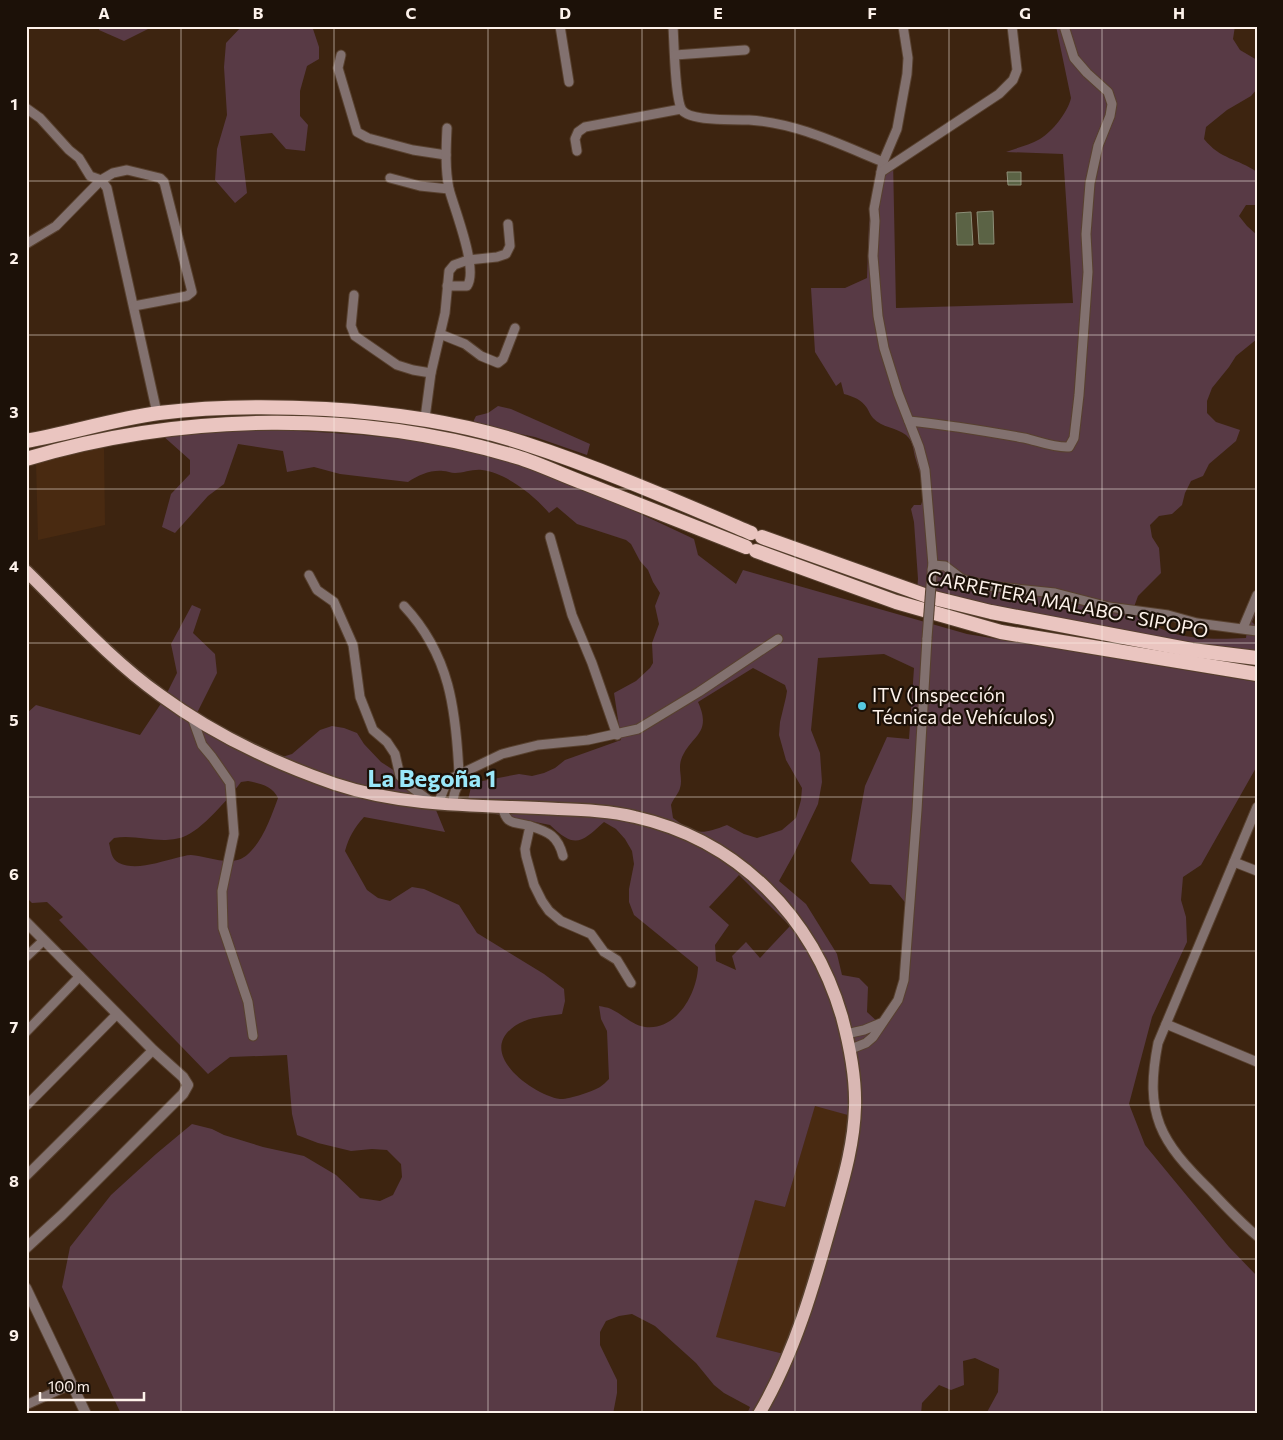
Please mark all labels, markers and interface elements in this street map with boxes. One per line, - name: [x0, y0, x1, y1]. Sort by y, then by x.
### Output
- text: A: [98, 3, 110, 22]
- text: B: [253, 3, 264, 22]
- text: C: [406, 3, 417, 22]
- text: D: [559, 3, 571, 22]
- text: E: [713, 3, 723, 22]
- text: F: [867, 3, 877, 22]
- text: G: [1019, 3, 1031, 22]
- text: H: [1173, 3, 1185, 22]
- text: 1: [10, 94, 18, 113]
- text: 2: [9, 248, 19, 267]
- text: 3: [9, 402, 19, 421]
- text: 4: [9, 556, 19, 575]
- street label: CARRETERA MALABO - SIPOPO: [926, 565, 1210, 642]
- place label: ITV (Inspección Técnica de Vehículos): [872, 683, 1055, 728]
- marker: ITV (Inspección Técnica de Vehículos): [856, 700, 868, 712]
- text: 5: [9, 710, 19, 729]
- district label: La Begoña 1: [368, 763, 496, 792]
- text: 6: [9, 864, 19, 883]
- text: 7: [10, 1017, 19, 1036]
- text: 8: [9, 1171, 19, 1190]
- text: 9: [9, 1325, 19, 1344]
- scale bar: [40, 1370, 144, 1402]
- text: 100 m: [48, 1377, 90, 1395]

